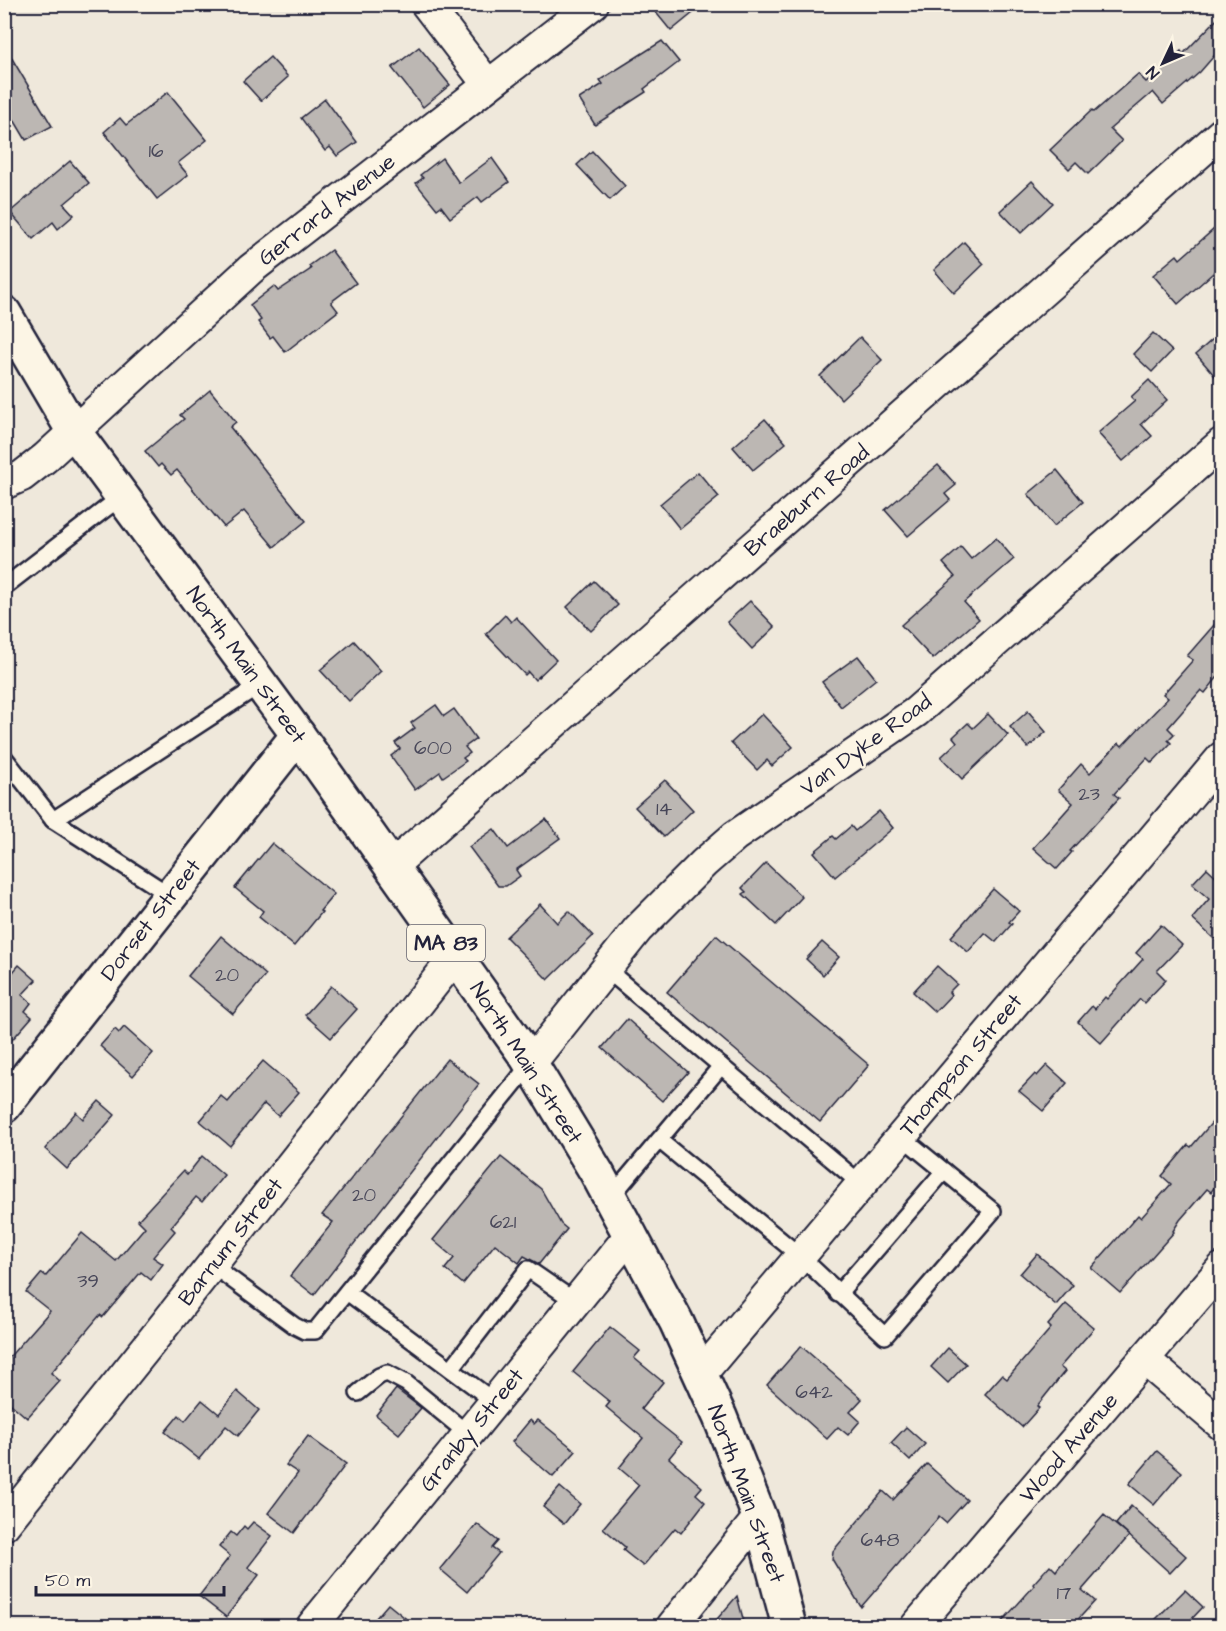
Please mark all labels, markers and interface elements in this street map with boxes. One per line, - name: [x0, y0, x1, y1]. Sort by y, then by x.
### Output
- north arrow: [1133, 33, 1193, 93]
- text: N: [1142, 61, 1164, 84]
- house number: 16: [148, 137, 164, 165]
- street label: Gerrard Avenue: [252, 147, 402, 273]
- street label: Braeburn Road: [738, 438, 876, 564]
- street label: North Main Street: [178, 580, 314, 750]
- street label: Van Dyke Road: [794, 687, 939, 804]
- house number: 600: [414, 734, 452, 762]
- house number: 23: [1078, 780, 1100, 808]
- house number: 14: [656, 795, 672, 823]
- street label: Dorset Street: [93, 852, 209, 988]
- road number: MA 83: [407, 925, 485, 961]
- house number: 20: [215, 961, 239, 989]
- street label: North Main Street: [462, 976, 590, 1150]
- street label: Thompson Street: [892, 987, 1030, 1143]
- street label: Barnum Street: [171, 1171, 291, 1313]
- house number: 20: [352, 1181, 376, 1209]
- house number: 621: [490, 1208, 517, 1236]
- house number: 39: [77, 1267, 99, 1295]
- street label: Granby Street: [413, 1362, 532, 1499]
- house number: 642: [795, 1378, 833, 1406]
- street label: Wood Avenue: [1012, 1386, 1126, 1510]
- street label: North Main Street: [699, 1401, 793, 1587]
- house number: 648: [860, 1526, 900, 1554]
- scale bar: [36, 1559, 224, 1597]
- text: 50 m: [45, 1568, 90, 1593]
- house number: 17: [1057, 1579, 1071, 1607]

